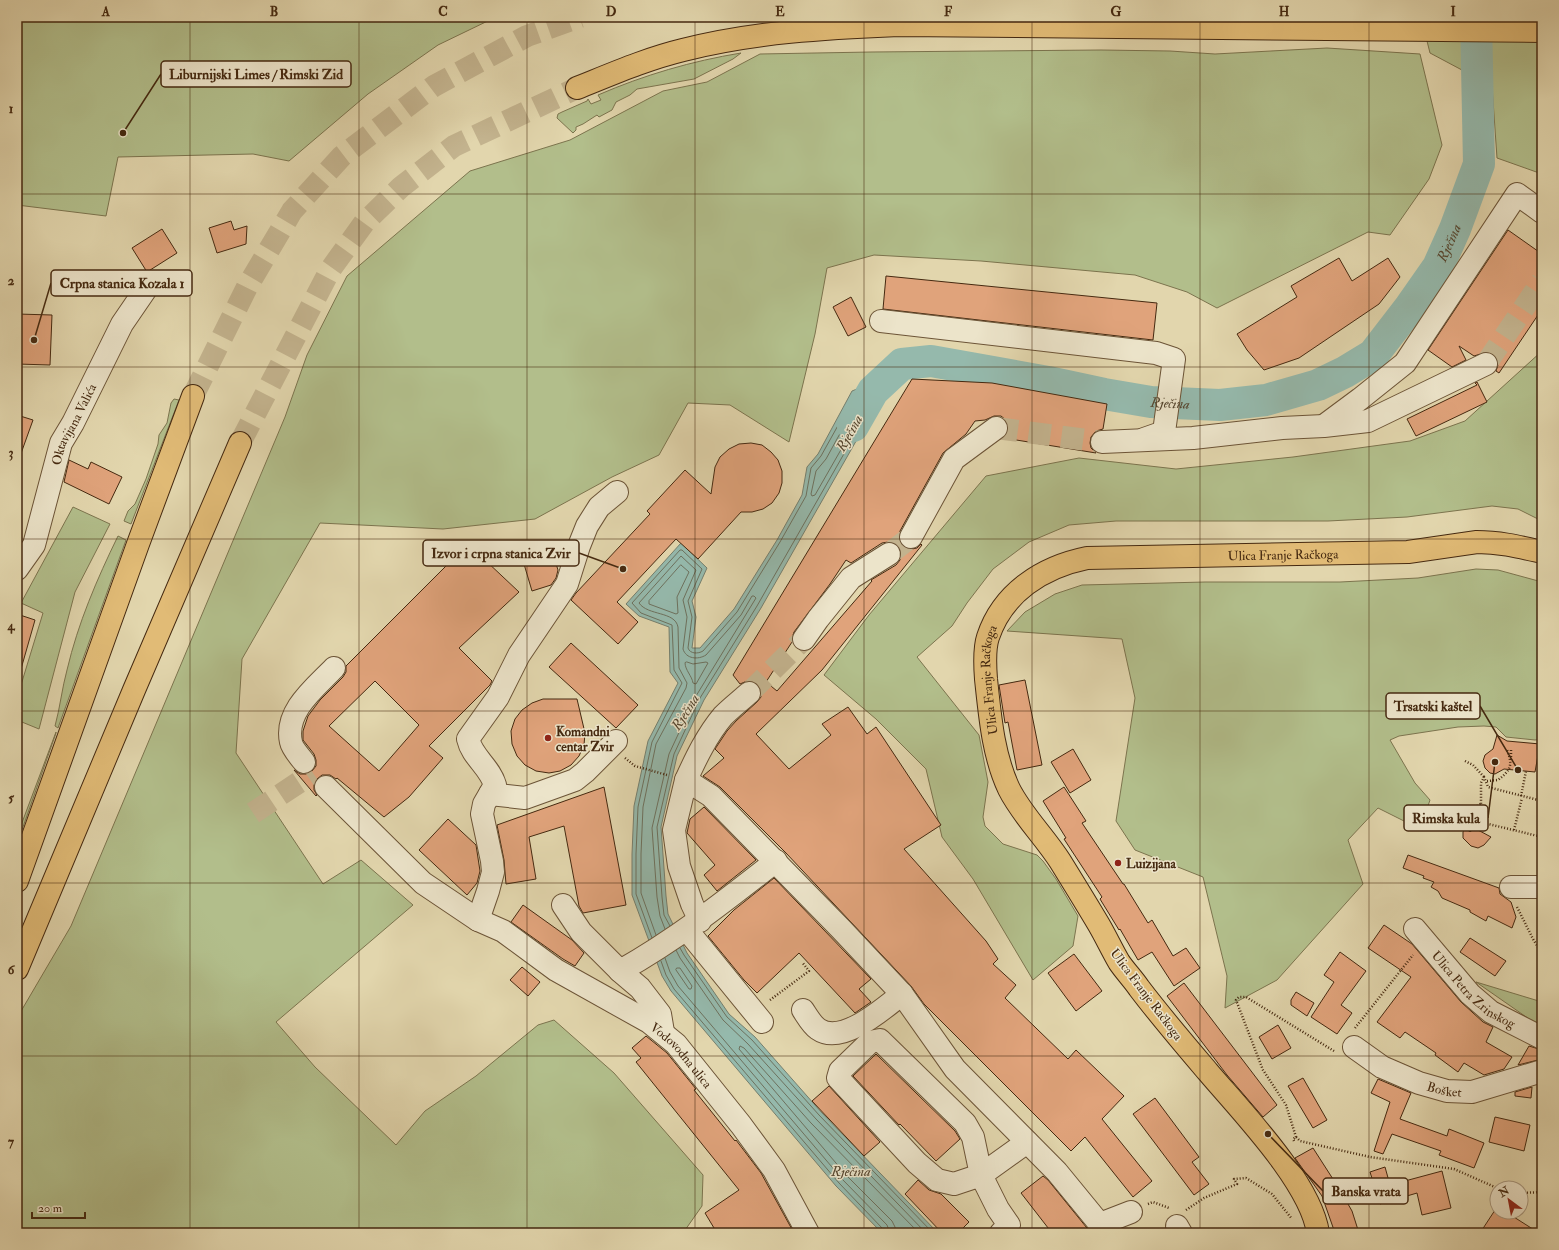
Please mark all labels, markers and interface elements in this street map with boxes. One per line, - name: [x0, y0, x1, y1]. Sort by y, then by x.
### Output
- text: A: [101, 4, 111, 20]
- text: B: [270, 4, 278, 20]
- text: C: [438, 4, 448, 20]
- text: D: [606, 4, 617, 20]
- text: E: [775, 4, 785, 20]
- text: F: [944, 4, 953, 20]
- text: G: [1111, 4, 1122, 20]
- text: H: [1279, 4, 1290, 20]
- text: I: [1450, 4, 1456, 20]
- callout: Liburnijski Limes / Rimski Zid: [161, 61, 351, 87]
- text: Liburnijski Limes / Rimski Zid: [169, 66, 343, 83]
- text: 1: [9, 101, 14, 117]
- water label: Rječina: [1433, 222, 1465, 265]
- callout: Crpna stanica Kozala 1: [51, 270, 192, 296]
- text: 2: [8, 273, 15, 289]
- text: Crpna stanica Kozala 1: [60, 275, 184, 293]
- street label: Oktavijana Valića: [48, 381, 101, 467]
- water label: Rječina: [1149, 394, 1191, 413]
- water label: Rječina: [832, 411, 867, 455]
- text: 3: [9, 445, 14, 461]
- callout: Izvor i crpna stanica Zvir: [423, 540, 579, 566]
- text: Izvor i crpna stanica Zvir: [431, 545, 571, 563]
- street label: Ulica Franje Račkoga: [1228, 546, 1339, 564]
- text: 4: [6, 618, 15, 634]
- street label: Ulica Franje Račkoga: [978, 622, 1002, 736]
- water label: Rječina: [667, 691, 703, 734]
- callout: Trsatski kaštel: [1386, 693, 1480, 719]
- text: Trsatski kaštel: [1393, 698, 1473, 715]
- place label: Komandni centar Zvir: [556, 724, 615, 755]
- marker: Komandni centar Zvir: [543, 733, 553, 743]
- text: 5: [8, 790, 14, 806]
- callout: Rimska kula: [1404, 805, 1488, 831]
- text: Rimska kula: [1412, 810, 1481, 827]
- place label: Luizijana: [1126, 856, 1176, 872]
- marker: Luizijana: [1113, 858, 1123, 868]
- street label: Ulica Franje Račkoga: [1107, 946, 1186, 1044]
- street label: Ulica Petra Zrinskog: [1428, 948, 1518, 1032]
- text: 6: [8, 962, 16, 978]
- street label: Vodovodna ulica: [647, 1019, 716, 1092]
- street label: Bošket: [1425, 1079, 1462, 1101]
- text: 7: [8, 1134, 15, 1150]
- water label: Rječina: [830, 1163, 871, 1180]
- callout: Banska vrata: [1323, 1178, 1408, 1204]
- north arrow: [1489, 1180, 1529, 1220]
- text: Banska vrata: [1331, 1183, 1402, 1200]
- text: N: [1495, 1183, 1513, 1201]
- scale bar: [32, 1194, 85, 1220]
- text: 20 m: [38, 1201, 63, 1216]

